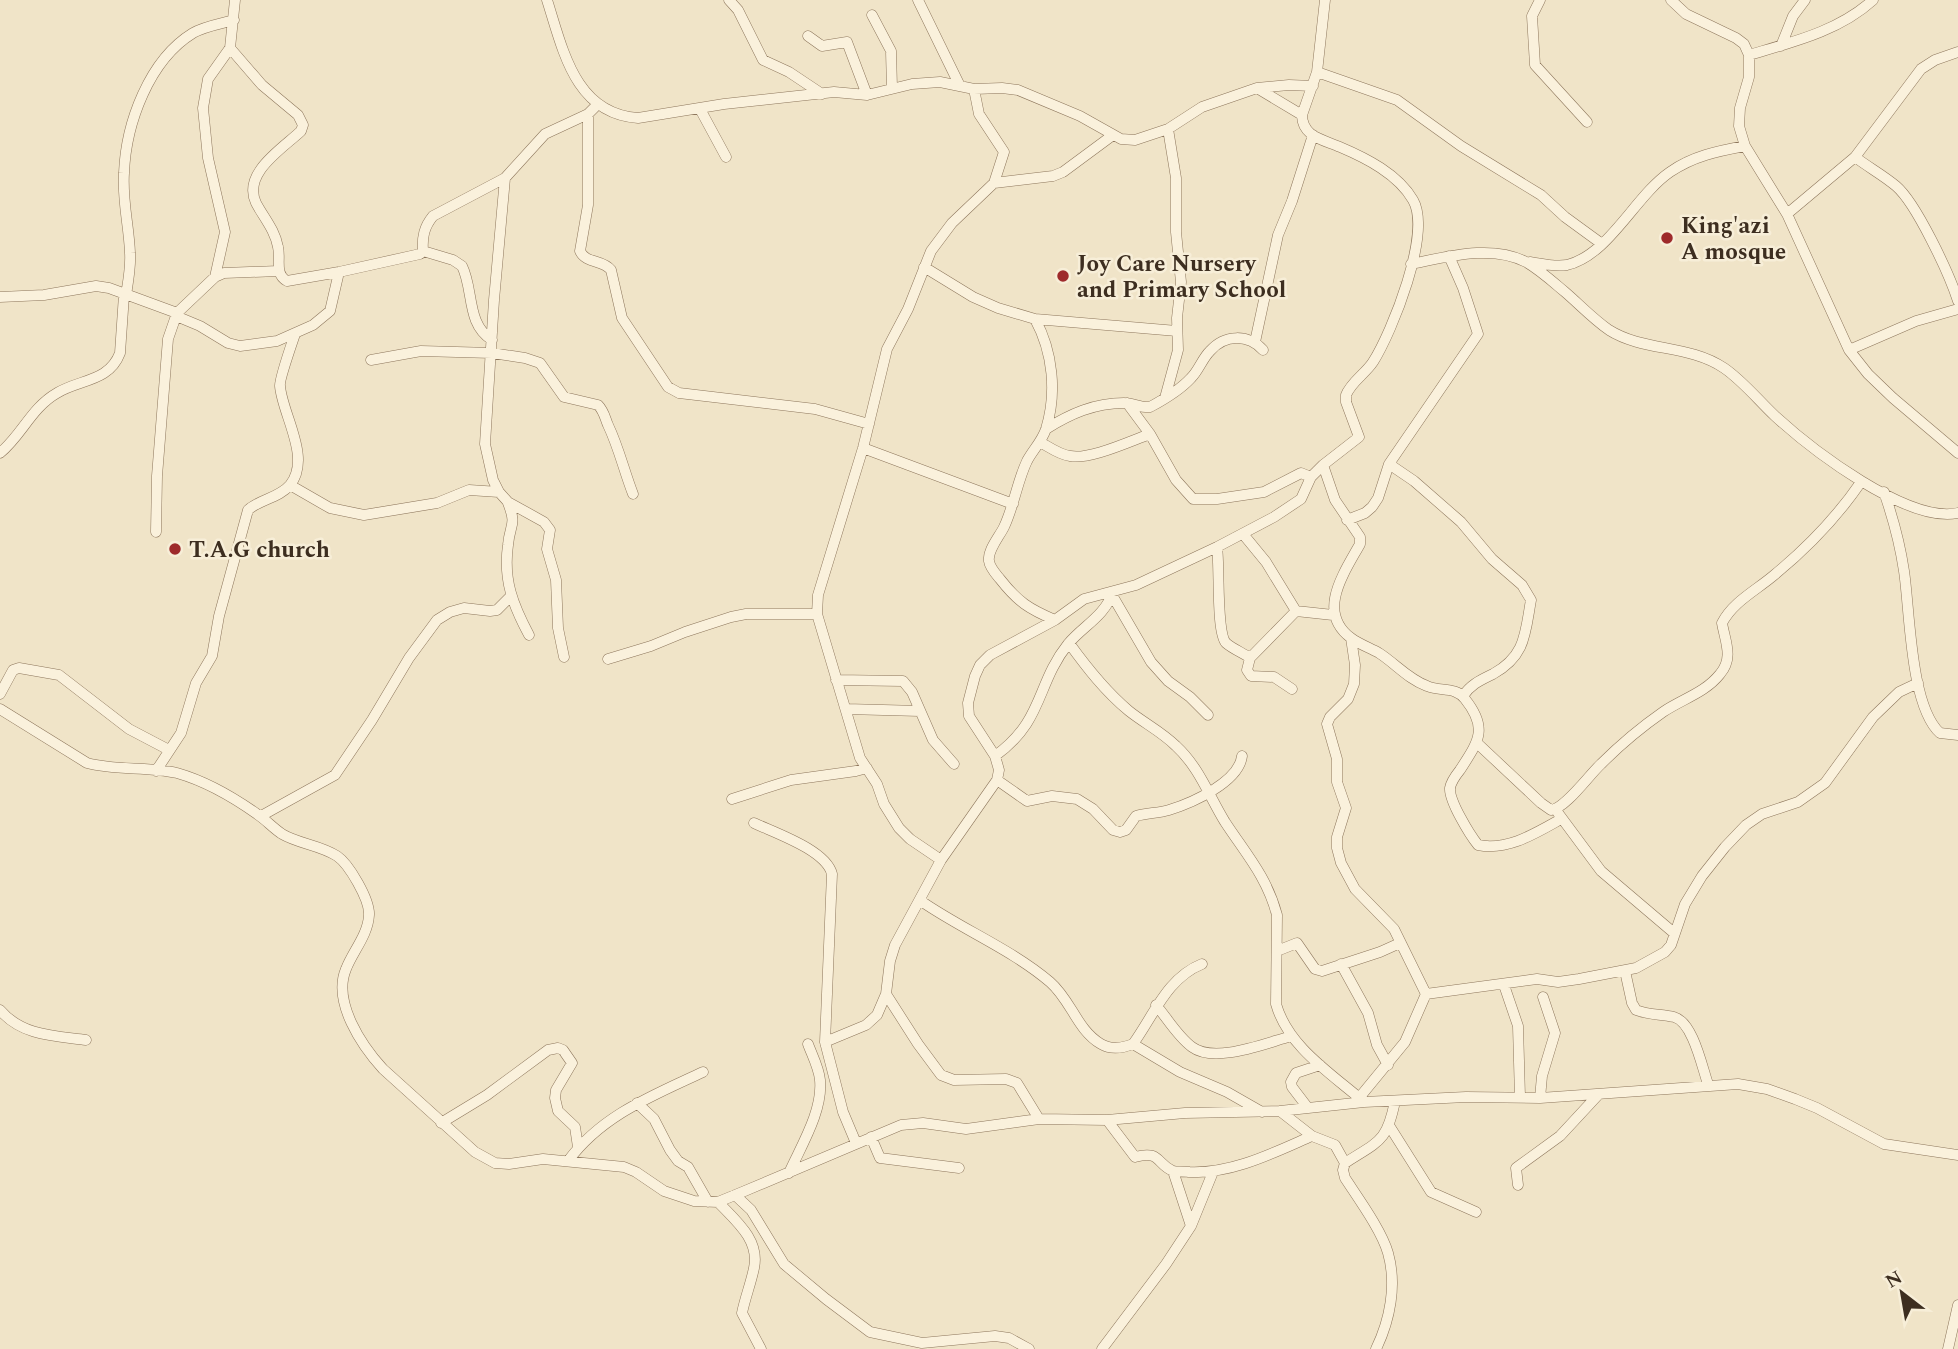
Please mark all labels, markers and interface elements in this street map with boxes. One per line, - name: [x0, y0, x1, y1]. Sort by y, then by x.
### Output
- place label: King'azi A mosque: [1681, 209, 1786, 270]
- marker: King'azi A mosque: [1659, 230, 1675, 246]
- place label: Joy Care Nursery and Primary School: [1077, 247, 1286, 308]
- marker: Joy Care Nursery and Primary School: [1055, 268, 1071, 284]
- place label: T.A.G church: [189, 533, 330, 568]
- marker: T.A.G church: [167, 541, 183, 557]
- north arrow: [1867, 1258, 1937, 1328]
- text: N: [1880, 1263, 1908, 1296]

